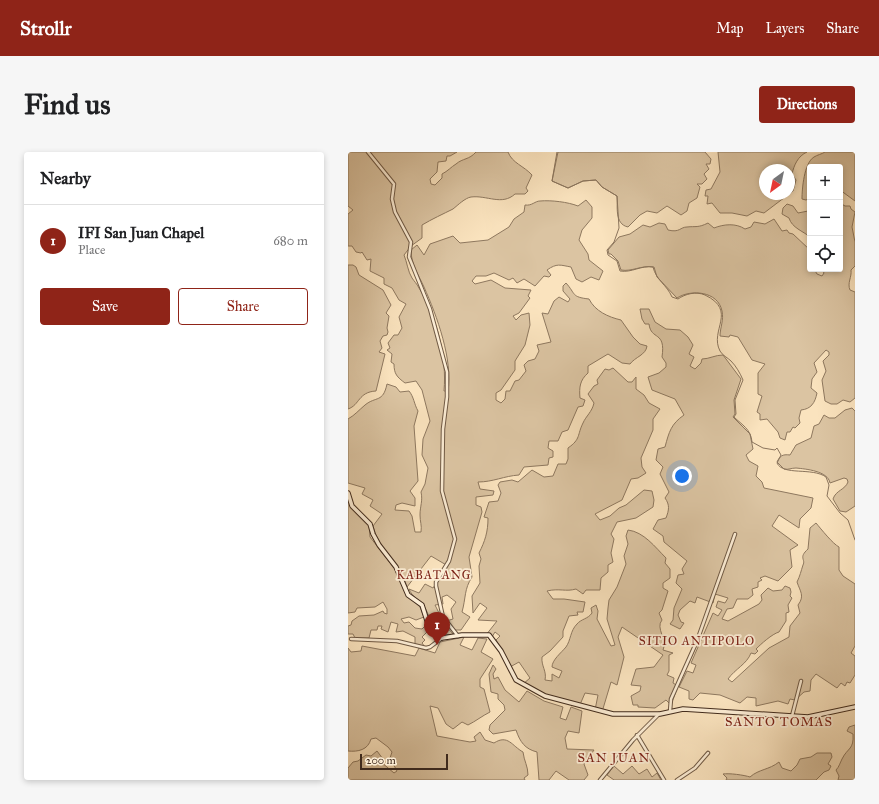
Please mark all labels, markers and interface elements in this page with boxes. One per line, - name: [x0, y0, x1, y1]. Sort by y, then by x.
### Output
- text: Strollr: [20, 17, 72, 40]
- text: Map: [716, 20, 744, 37]
- text: Layers: [766, 20, 804, 37]
- text: Share: [826, 20, 859, 37]
- button: Directions: [759, 86, 855, 123]
- text: Find us: [24, 87, 110, 122]
- north arrow: [759, 164, 795, 200]
- map controls: [807, 164, 843, 272]
- button: +: [807, 164, 843, 200]
- text: Nearby: [40, 168, 91, 189]
- button: −: [807, 200, 843, 236]
- text: IFI San Juan Chapel: [78, 224, 204, 242]
- text: 1: [50, 233, 56, 249]
- text: 680 m: [273, 233, 308, 249]
- button: locate: [807, 236, 843, 272]
- text: Place: [78, 242, 105, 258]
- button: Save: [40, 288, 170, 325]
- button: Share: [178, 288, 308, 325]
- your location: [672, 466, 692, 486]
- district label: KABATANG: [396, 568, 472, 582]
- pin: 1: [424, 612, 450, 645]
- district label: SITIO ANTIPOLO: [639, 634, 755, 648]
- district label: SANTO TOMAS: [725, 714, 833, 730]
- district label: SAN JUAN: [578, 750, 650, 766]
- scale bar: [360, 752, 448, 771]
- text: 200 m: [366, 754, 396, 767]

